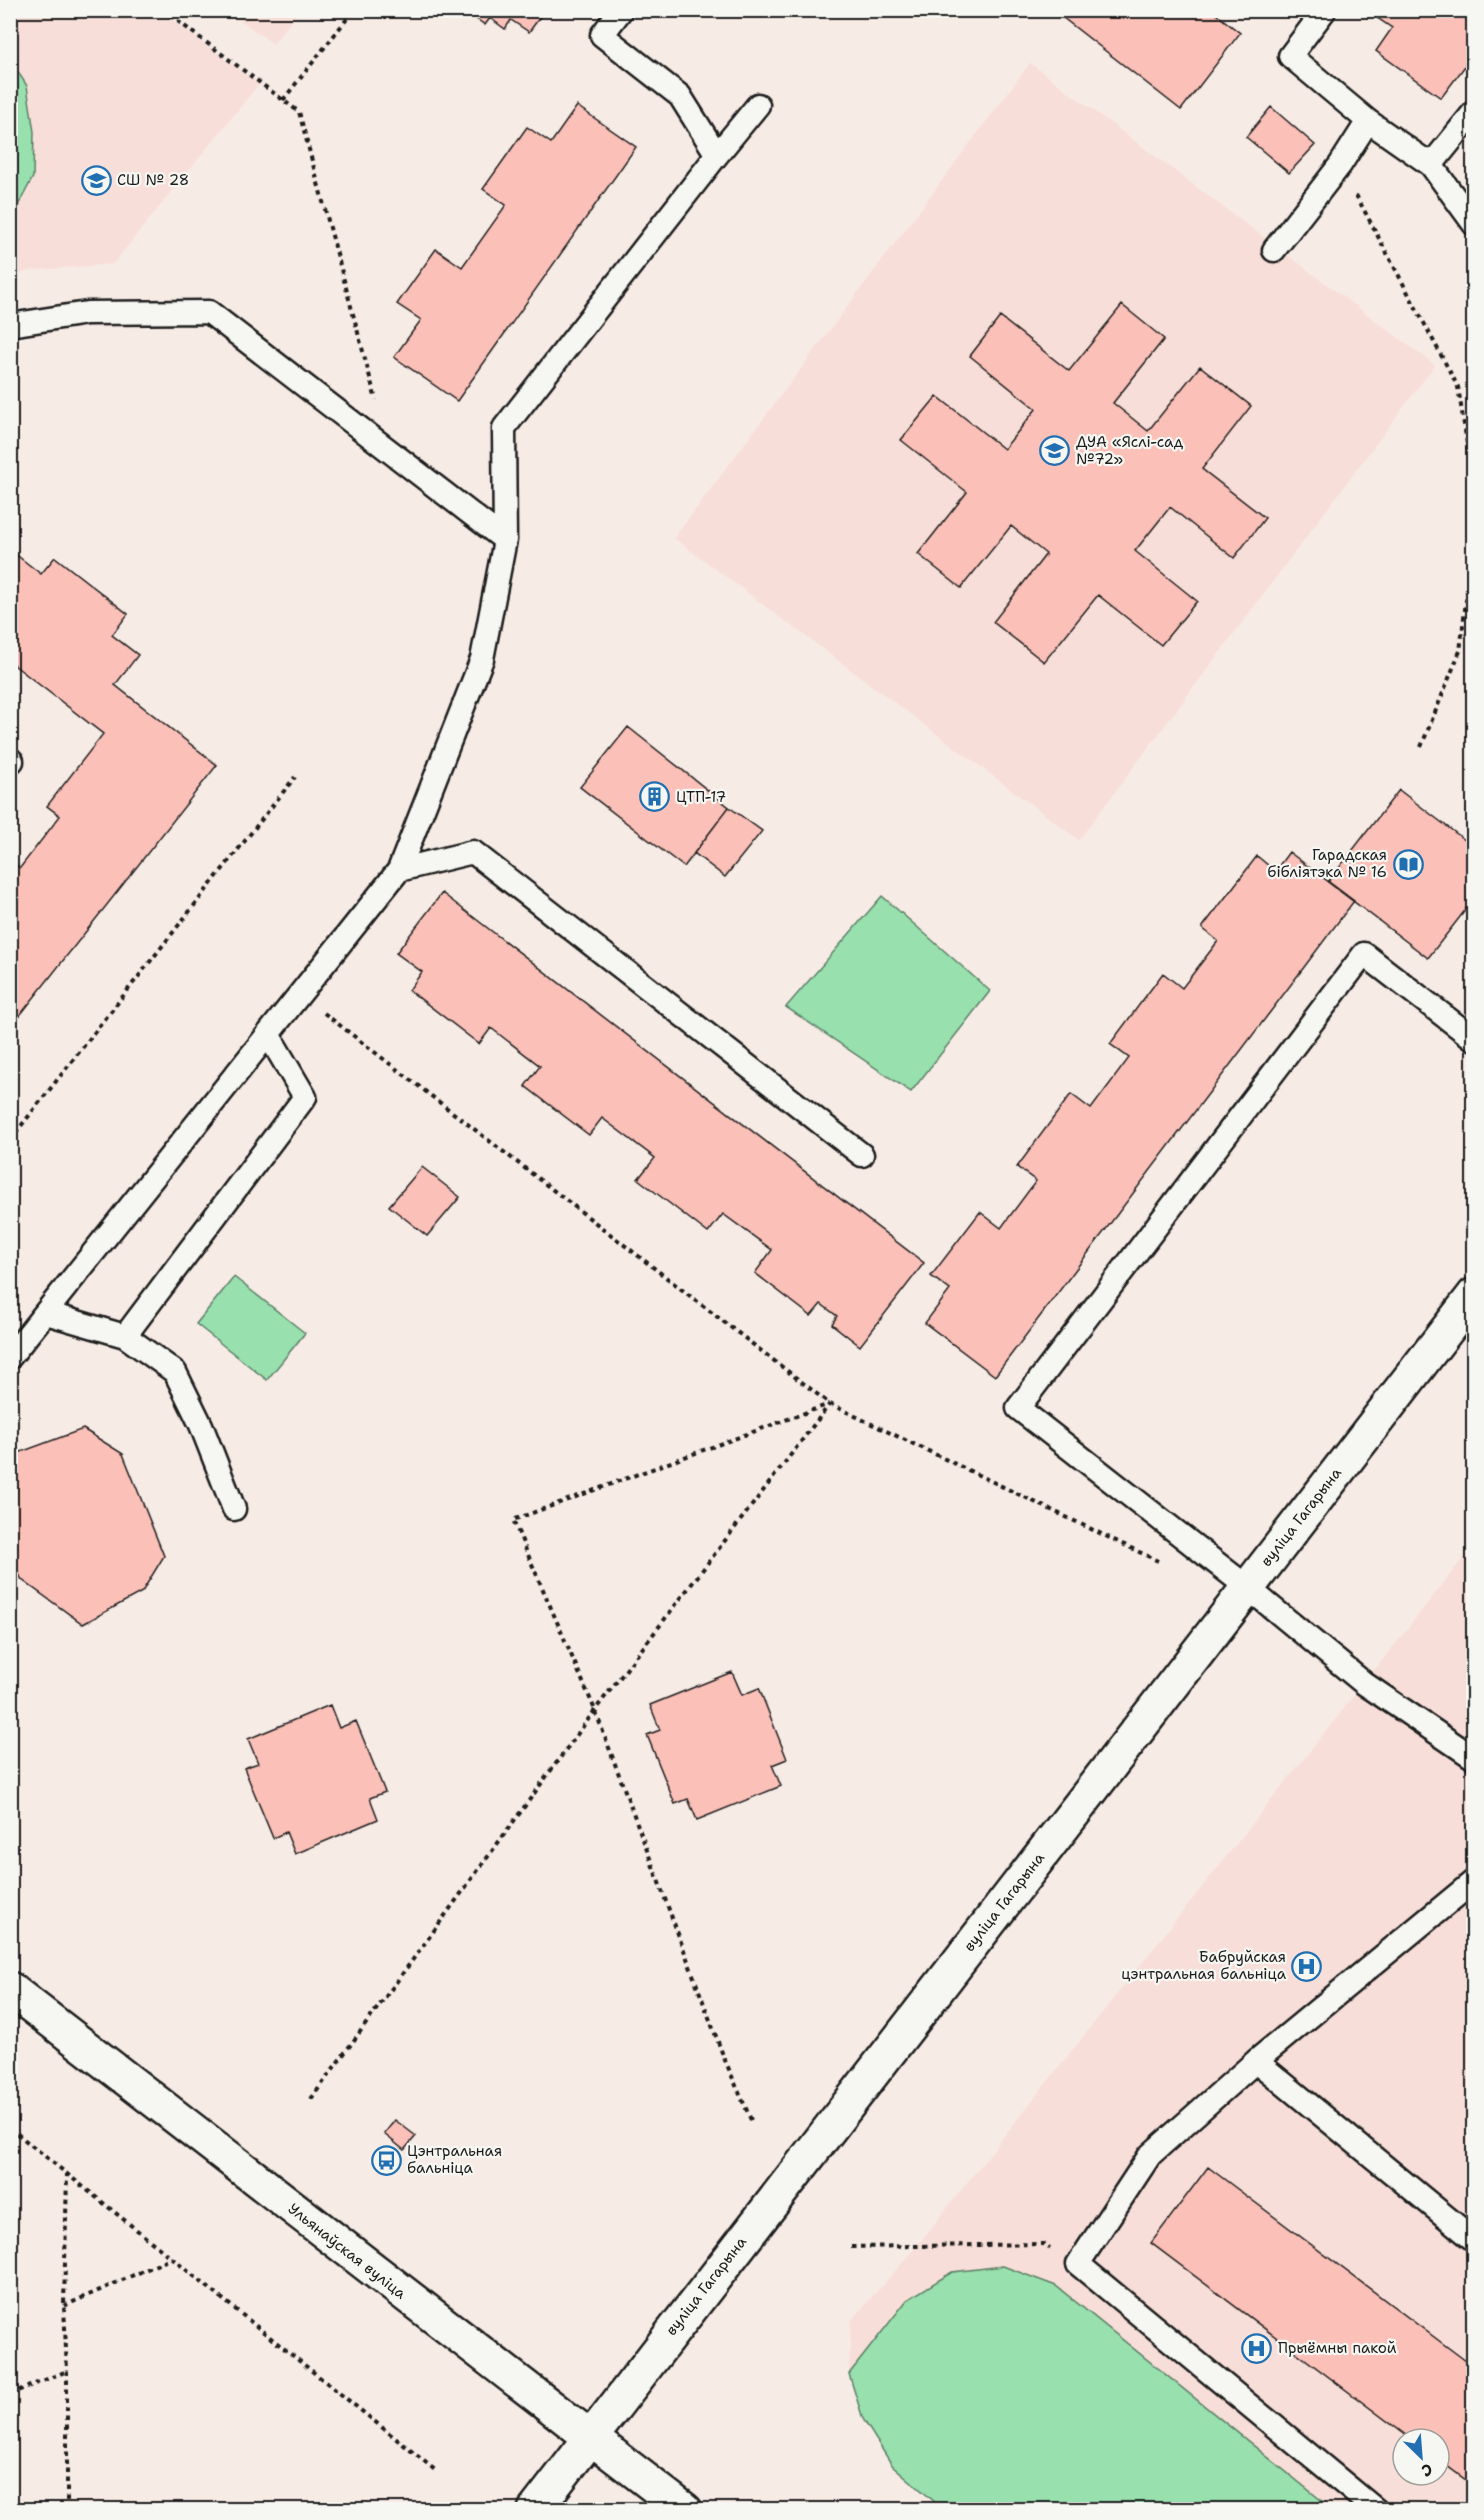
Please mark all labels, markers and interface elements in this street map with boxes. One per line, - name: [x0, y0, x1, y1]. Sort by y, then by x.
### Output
- school or university icon: СШ № 28: [80, 164, 112, 196]
- place label: СШ № 28: [117, 170, 189, 190]
- place label: ДУА «Яслі-сад №72»: [1076, 432, 1184, 469]
- school or university icon: ДУА «Яслі-сад №72»: [1039, 435, 1071, 467]
- building icon: ЦТП-17: [639, 781, 671, 813]
- place label: ЦТП-17: [676, 787, 726, 807]
- place label: Гарадская бібліятэка № 16: [1267, 845, 1387, 882]
- library icon: Гарадская бібліятэка № 16: [1392, 848, 1424, 880]
- street label: вуліца Гагарына: [1256, 1463, 1346, 1571]
- street label: вуліца Гагарына: [959, 1848, 1049, 1956]
- place label: Бабруйская цэнтральная бальніца: [1121, 1947, 1287, 1984]
- hospital icon: Бабруйская цэнтральная бальніца: [1291, 1950, 1323, 1982]
- place label: Цэнтральная бальніца: [407, 2141, 502, 2178]
- bus stop icon: Цэнтральная бальніца: [370, 2144, 402, 2176]
- street label: Ульянаўская вуліца: [284, 2199, 411, 2304]
- street label: вуліца Гагарына: [661, 2232, 751, 2340]
- hospital icon: Прыёмны пакой: [1241, 2332, 1273, 2364]
- place label: Прыёмны пакой: [1278, 2338, 1397, 2358]
- north arrow: [1391, 2427, 1451, 2487]
- text: С: [1418, 2459, 1436, 2482]

